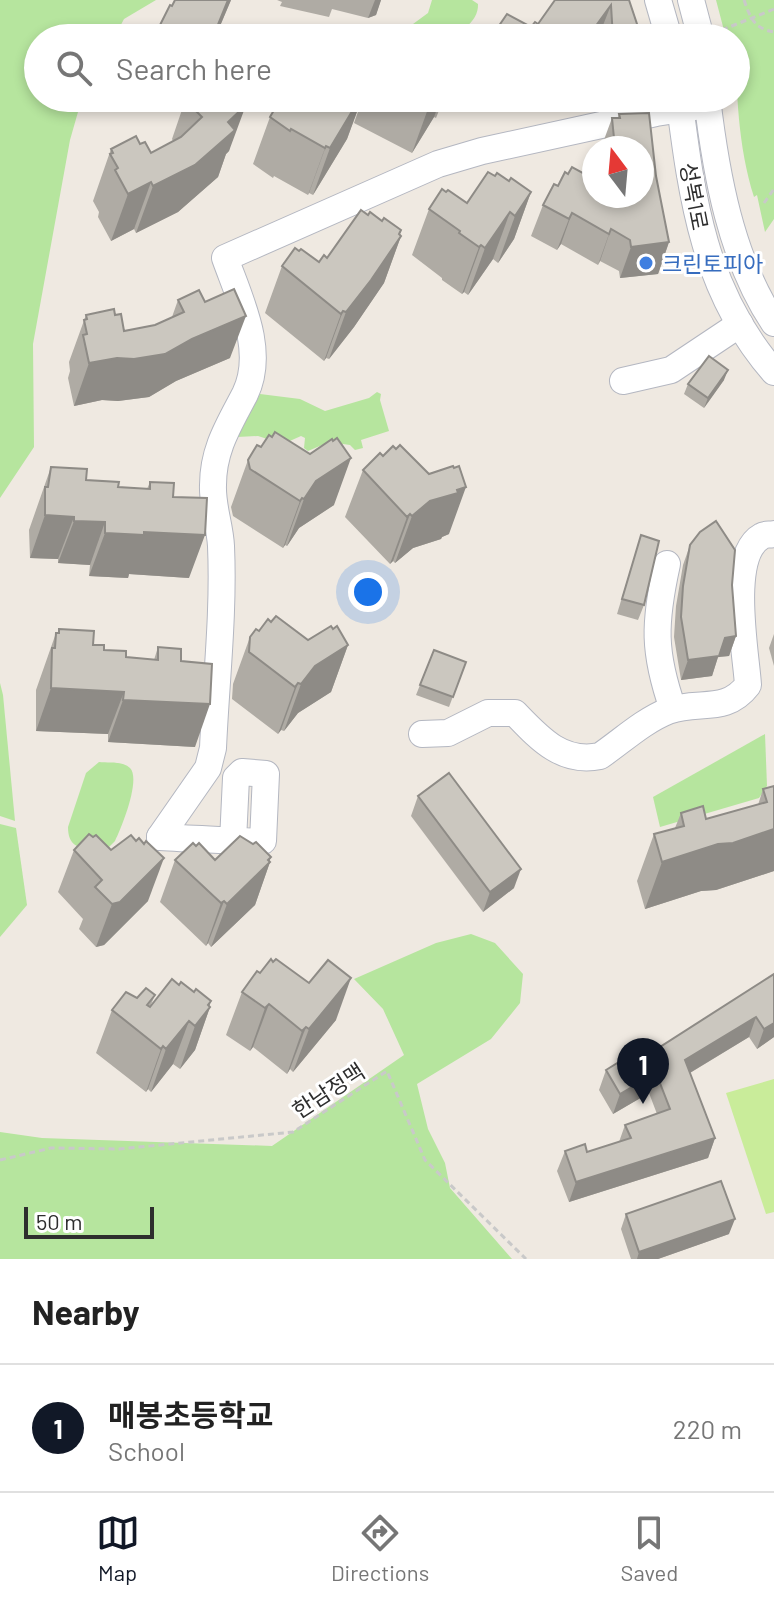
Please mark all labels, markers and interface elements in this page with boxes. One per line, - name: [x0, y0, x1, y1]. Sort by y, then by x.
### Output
- search box: [24, 24, 750, 112]
- icon: search: [52, 46, 96, 90]
- text: Search here: [116, 50, 272, 86]
- north arrow: [582, 136, 654, 208]
- street label: 성복1로: [676, 160, 714, 232]
- place label: 크린토피아: [662, 250, 763, 276]
- marker: 크린토피아: [637, 254, 655, 272]
- your location: [348, 572, 388, 612]
- pin: 1: [617, 1038, 669, 1104]
- street label: 한남정맥: [287, 1057, 369, 1123]
- scale bar: [24, 1203, 154, 1239]
- text: 50 m: [36, 1208, 82, 1234]
- text: Nearby: [32, 1291, 140, 1332]
- text: 매봉초등학교: [108, 1396, 274, 1432]
- text: 1: [53, 1413, 63, 1444]
- text: 220 m: [673, 1413, 742, 1444]
- text: School: [108, 1435, 185, 1466]
- tab: Map: [96, 1511, 140, 1585]
- tab: Directions: [331, 1511, 429, 1585]
- tab: Saved: [621, 1511, 678, 1585]

